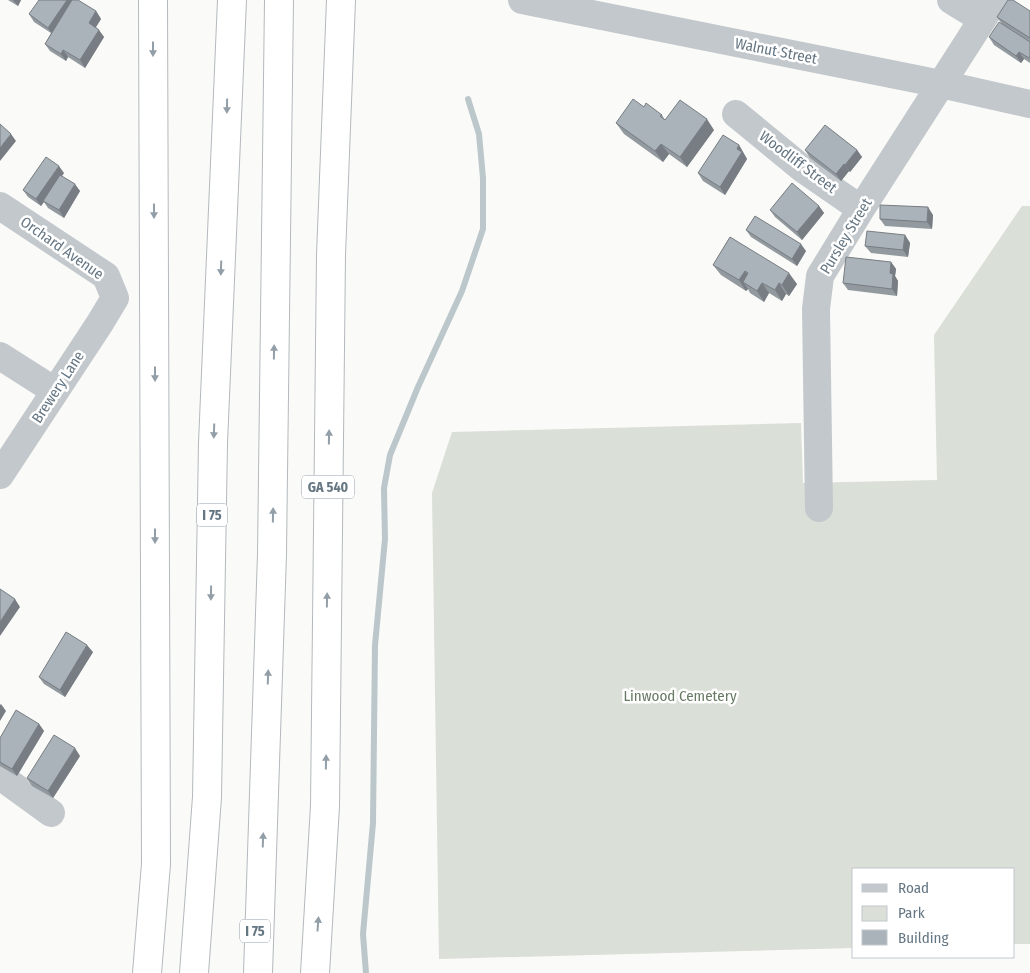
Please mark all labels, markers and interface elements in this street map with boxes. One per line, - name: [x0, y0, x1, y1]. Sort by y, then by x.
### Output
- street label: Walnut Street: [734, 34, 819, 68]
- one-way arrow: [149, 41, 157, 57]
- one-way arrow: [223, 98, 231, 114]
- street label: Woodliff Street: [756, 127, 840, 197]
- street label: Pursley Street: [816, 195, 876, 277]
- one-way arrow: [150, 203, 158, 219]
- street label: Orchard Avenue: [17, 213, 107, 283]
- one-way arrow: [216, 260, 224, 276]
- one-way arrow: [271, 344, 279, 360]
- street label: Brewery Lane: [28, 348, 88, 426]
- one-way arrow: [151, 366, 159, 382]
- one-way arrow: [209, 423, 217, 439]
- one-way arrow: [325, 429, 333, 445]
- road number: GA 540: [302, 476, 354, 498]
- road number: I 75: [197, 504, 227, 526]
- one-way arrow: [269, 507, 277, 523]
- one-way arrow: [151, 528, 159, 544]
- one-way arrow: [207, 585, 215, 601]
- one-way arrow: [323, 591, 331, 607]
- one-way arrow: [264, 669, 272, 685]
- park label: Linwood Cemetery: [623, 687, 737, 705]
- one-way arrow: [322, 754, 330, 770]
- one-way arrow: [259, 831, 267, 847]
- legend: [852, 868, 1015, 958]
- text: Road: [898, 879, 929, 897]
- text: Park: [898, 904, 925, 922]
- one-way arrow: [315, 916, 323, 932]
- road number: I 75: [240, 919, 270, 942]
- text: Building: [898, 929, 949, 947]

